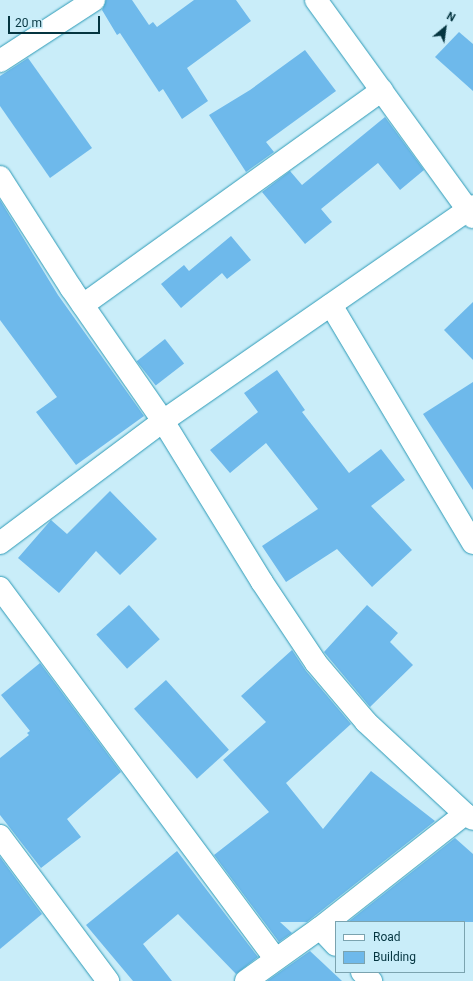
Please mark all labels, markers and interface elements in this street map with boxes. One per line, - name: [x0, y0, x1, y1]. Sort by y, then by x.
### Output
- scale bar: [10, 8, 102, 34]
- north arrow: [425, 8, 465, 48]
- text: N: [445, 9, 458, 25]
- text: 20 m: [15, 16, 42, 30]
- legend: [335, 921, 465, 973]
- text: Road: [373, 930, 401, 944]
- text: Building: [373, 950, 416, 964]

